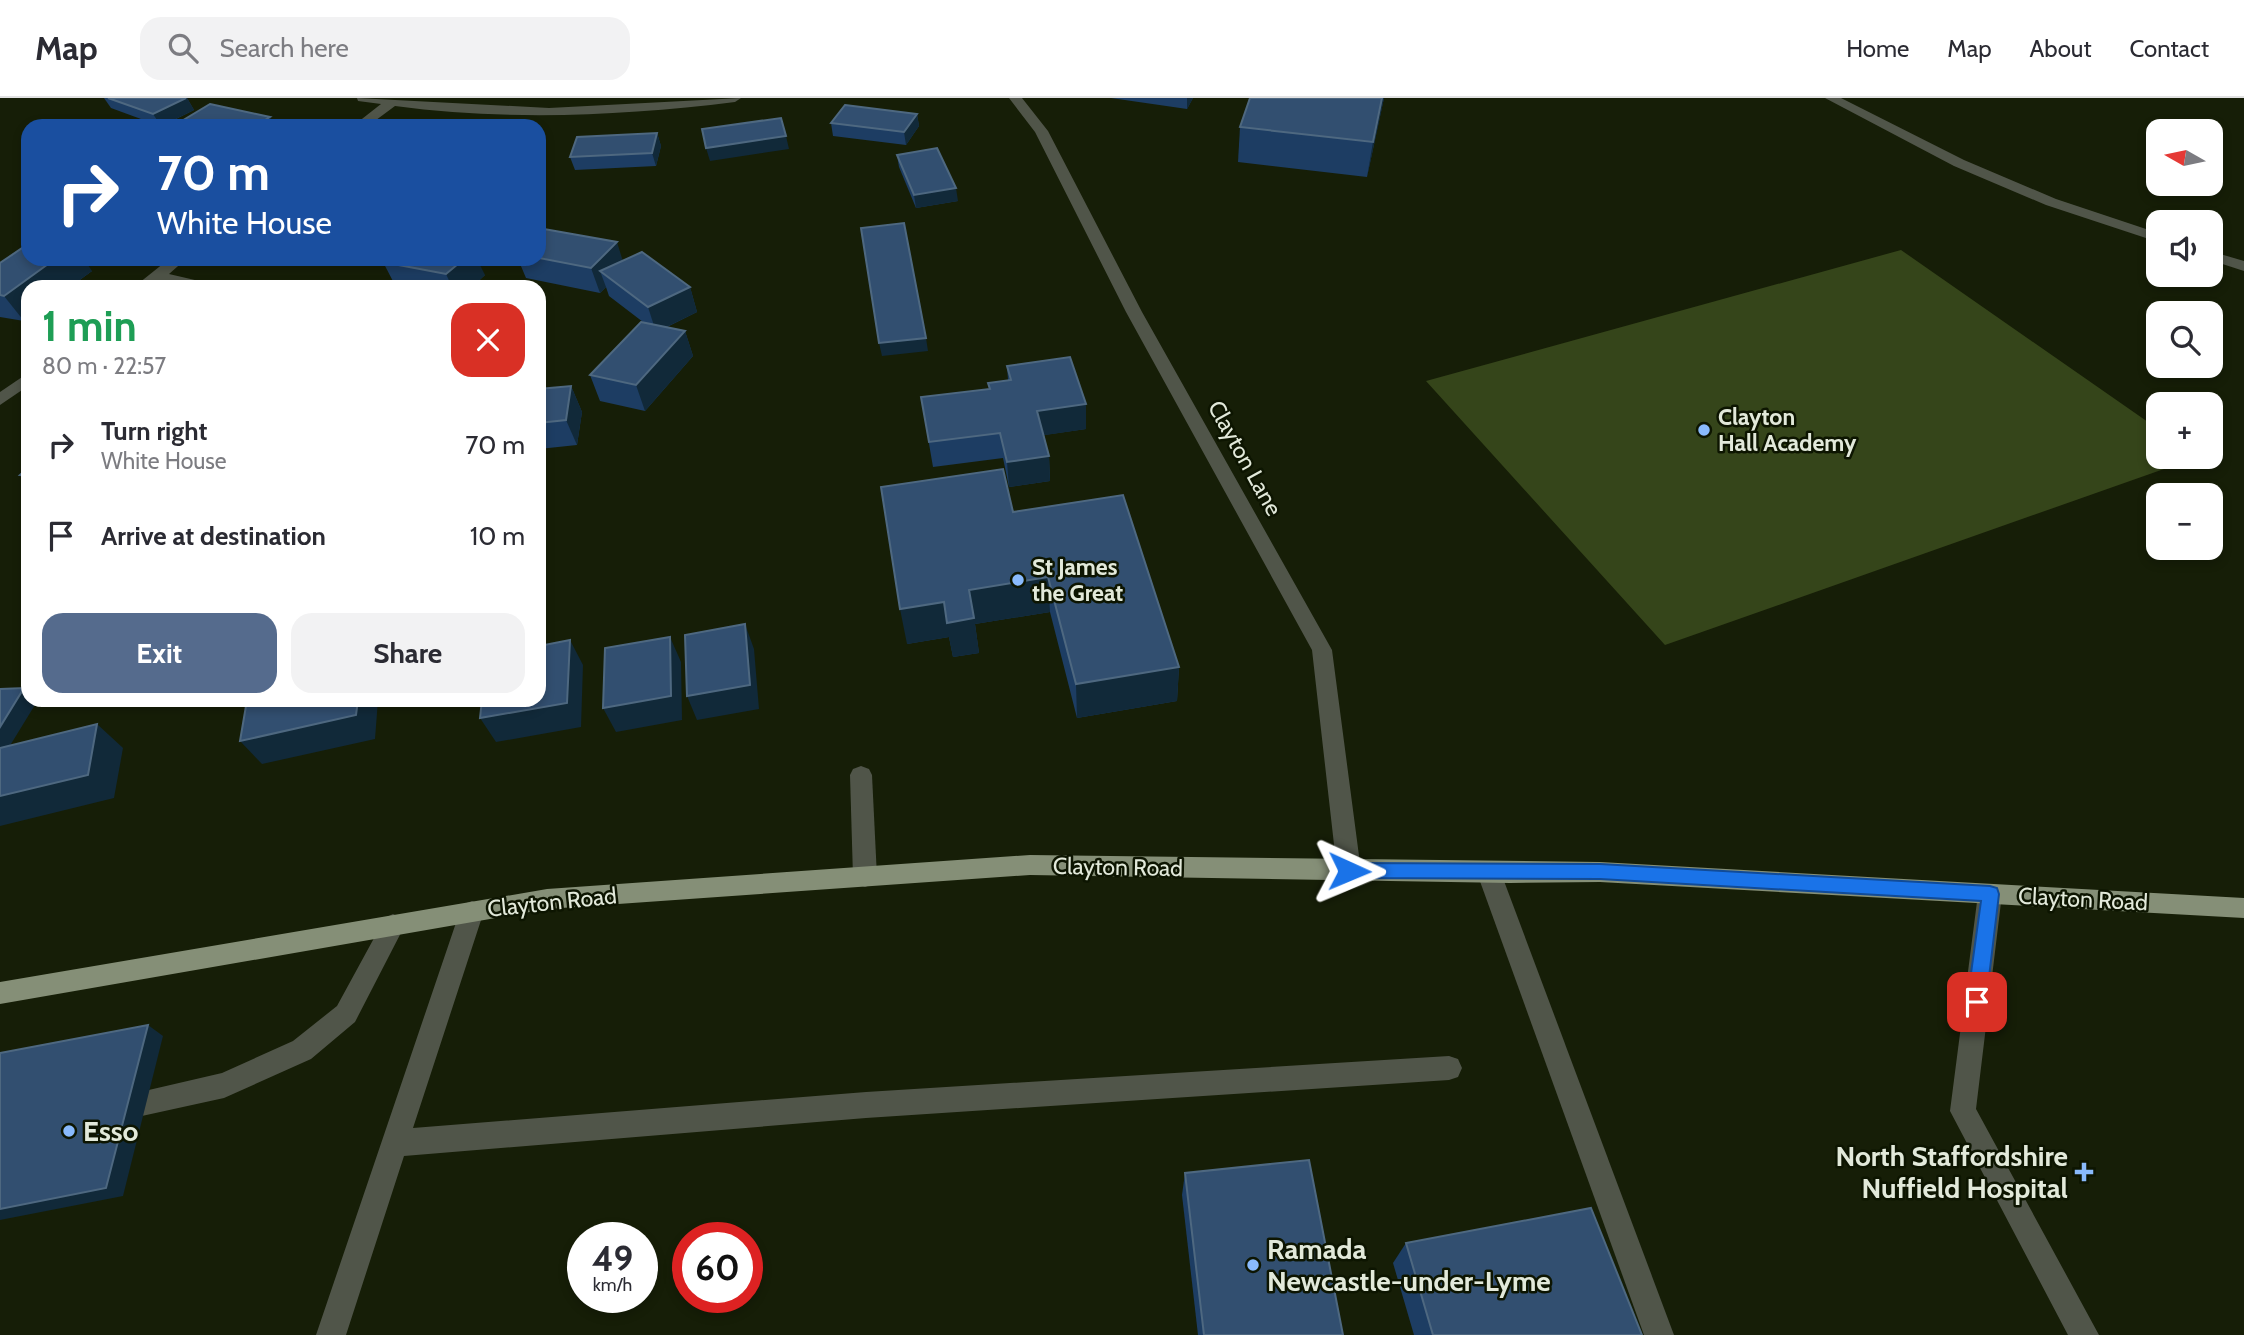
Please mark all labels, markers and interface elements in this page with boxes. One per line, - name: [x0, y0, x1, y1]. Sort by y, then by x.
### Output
- search box: [140, 17, 630, 80]
- text: Map: [35, 28, 98, 68]
- icon: search: [164, 29, 202, 67]
- text: Search here: [220, 32, 349, 64]
- text: Home: [1846, 34, 1909, 63]
- text: Map: [1947, 34, 1992, 63]
- text: About: [2030, 34, 2092, 63]
- text: Contact: [2130, 34, 2209, 63]
- north arrow: [2146, 119, 2222, 196]
- map controls: [2146, 119, 2223, 560]
- text: 70 m: [157, 143, 270, 202]
- icon: right: [42, 147, 133, 238]
- text: White House: [157, 203, 332, 242]
- button: sound: [2146, 210, 2223, 287]
- text: 1 min: [42, 300, 137, 352]
- button: search: [2146, 301, 2223, 378]
- button: close: [451, 303, 525, 377]
- text: 80 m · 22:57: [42, 352, 166, 380]
- button: +: [2146, 392, 2223, 469]
- street label: Clayton Lane: [1202, 396, 1288, 521]
- place label: Clayton Hall Academy: [1718, 403, 1857, 457]
- text: Turn right: [101, 415, 207, 447]
- marker: Clayton Hall Academy: [1696, 422, 1712, 438]
- icon: right: [42, 426, 80, 464]
- text: 70 m: [465, 429, 525, 461]
- text: White House: [101, 447, 227, 475]
- button: −: [2146, 483, 2223, 560]
- icon: arrive: [42, 517, 80, 555]
- text: Arrive at destination: [101, 520, 326, 552]
- text: 10 m: [470, 520, 525, 552]
- place label: St James the Great: [1032, 553, 1123, 607]
- marker: St James the Great: [1010, 572, 1026, 588]
- button: Exit: [42, 613, 277, 693]
- button: Share: [291, 613, 525, 693]
- position arrow: [1312, 834, 1386, 908]
- street label: Clayton Road: [1053, 852, 1183, 882]
- street label: Clayton Road: [486, 881, 618, 923]
- street label: Clayton Road: [2017, 882, 2149, 916]
- pin: [1947, 972, 2007, 1032]
- icon: arrive: [1958, 983, 1996, 1021]
- place label: Esso: [83, 1114, 139, 1148]
- marker: Esso: [61, 1123, 77, 1139]
- place label: North Staffordshire Nuffield Hospital: [1835, 1139, 2068, 1205]
- marker: North Staffordshire Nuffield Hospital: [2074, 1162, 2094, 1182]
- speed limit sign: 60: [672, 1222, 763, 1313]
- place label: Ramada Newcastle-under-Lyme: [1267, 1232, 1551, 1298]
- text: 49: [592, 1237, 633, 1280]
- marker: Ramada Newcastle-under-Lyme: [1245, 1257, 1261, 1273]
- text: km/h: [593, 1274, 632, 1296]

